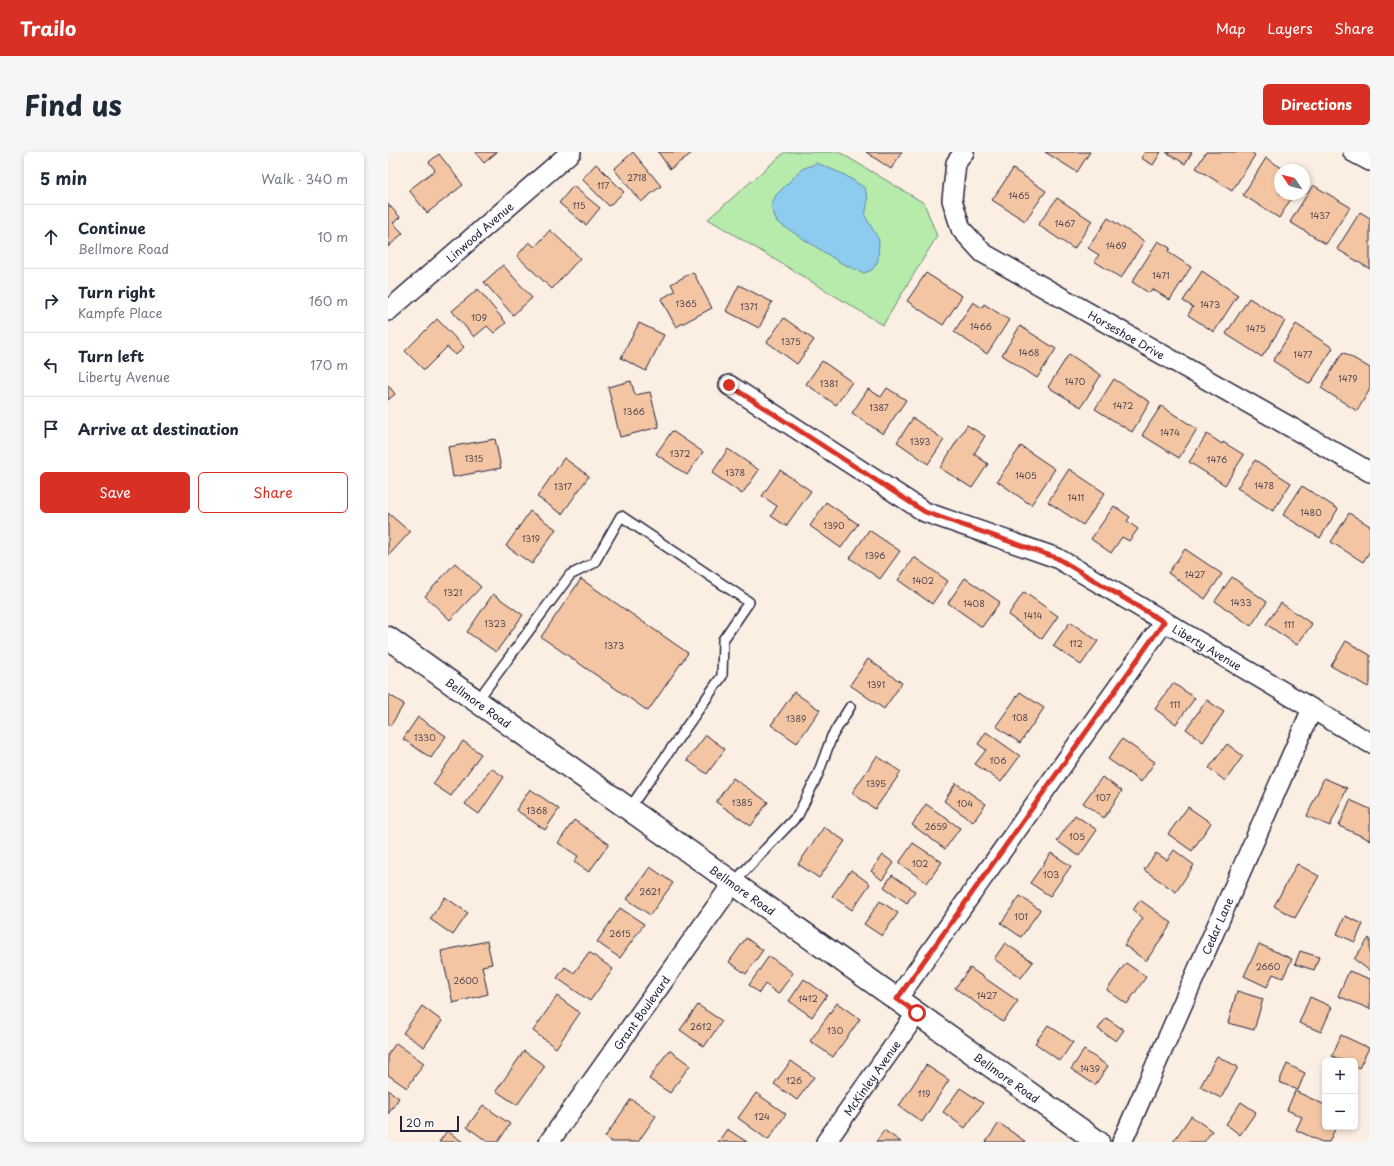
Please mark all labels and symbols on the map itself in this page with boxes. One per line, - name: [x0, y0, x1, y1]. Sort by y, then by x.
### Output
- north arrow: [1274, 164, 1310, 200]
- house number: 2718: [627, 170, 647, 184]
- house number: 117: [597, 178, 609, 192]
- house number: 1465: [1008, 188, 1030, 202]
- street label: Linwood Avenue: [442, 198, 517, 266]
- house number: 115: [572, 198, 586, 212]
- house number: 1437: [1310, 208, 1330, 222]
- house number: 1467: [1055, 216, 1075, 230]
- house number: 1469: [1105, 238, 1127, 252]
- house number: 1471: [1152, 268, 1170, 282]
- house number: 1365: [675, 296, 697, 310]
- house number: 1473: [1200, 297, 1220, 311]
- house number: 1371: [740, 299, 758, 313]
- street label: Horseshoe Drive: [1085, 306, 1168, 363]
- house number: 109: [471, 310, 487, 324]
- house number: 1466: [970, 319, 992, 333]
- house number: 1475: [1246, 321, 1266, 335]
- house number: 1375: [781, 334, 801, 348]
- house number: 1468: [1018, 345, 1040, 359]
- house number: 1477: [1293, 347, 1313, 361]
- house number: 1479: [1338, 371, 1358, 385]
- house number: 1470: [1065, 374, 1086, 388]
- route end: [720, 376, 738, 394]
- house number: 1381: [820, 376, 838, 390]
- house number: 1472: [1113, 398, 1133, 412]
- house number: 1387: [869, 400, 889, 414]
- house number: 1366: [623, 404, 645, 418]
- house number: 1474: [1160, 425, 1180, 439]
- house number: 1393: [910, 434, 930, 448]
- house number: 1372: [670, 446, 690, 460]
- house number: 1315: [465, 451, 484, 465]
- house number: 1476: [1207, 452, 1227, 466]
- house number: 1378: [725, 465, 745, 479]
- house number: 1405: [1015, 468, 1037, 482]
- house number: 1478: [1254, 478, 1274, 492]
- house number: 1317: [554, 479, 572, 493]
- house number: 1411: [1068, 490, 1084, 504]
- house number: 1480: [1300, 505, 1322, 519]
- house number: 1390: [823, 518, 845, 532]
- house number: 1319: [522, 531, 540, 545]
- house number: 1396: [865, 548, 885, 562]
- house number: 1427: [1185, 567, 1205, 581]
- house number: 1402: [912, 573, 934, 587]
- house number: 1321: [443, 585, 463, 599]
- house number: 1433: [1230, 595, 1252, 609]
- house number: 1408: [963, 596, 985, 610]
- house number: 1414: [1024, 608, 1042, 622]
- house number: 1323: [484, 616, 506, 630]
- house number: 111: [1284, 617, 1294, 631]
- street label: Liberty Avenue: [1169, 620, 1245, 674]
- house number: 112: [1069, 636, 1083, 650]
- house number: 1373: [604, 638, 624, 652]
- street label: Bellmore Road: [442, 673, 515, 732]
- house number: 1391: [867, 677, 885, 691]
- house number: 111: [1170, 697, 1180, 711]
- house number: 108: [1012, 710, 1028, 724]
- house number: 1389: [786, 711, 806, 725]
- house number: 1330: [414, 730, 436, 744]
- house number: 106: [990, 753, 1006, 767]
- house number: 1395: [866, 776, 886, 790]
- house number: 107: [1095, 790, 1111, 804]
- house number: 1385: [732, 795, 753, 809]
- house number: 104: [957, 796, 973, 810]
- house number: 1368: [526, 803, 548, 817]
- house number: 2659: [925, 819, 948, 833]
- house number: 105: [1069, 829, 1085, 843]
- house number: 102: [912, 856, 928, 870]
- street label: Bellmore Road: [706, 861, 779, 919]
- house number: 103: [1043, 867, 1059, 881]
- house number: 2621: [639, 884, 661, 898]
- street label: Cedar Lane: [1197, 895, 1237, 957]
- house number: 101: [1014, 909, 1028, 923]
- house number: 2615: [609, 926, 631, 940]
- house number: 2660: [1256, 959, 1281, 973]
- street label: Grant Boulevard: [609, 971, 674, 1053]
- house number: 2600: [454, 973, 479, 987]
- house number: 1427: [977, 988, 997, 1002]
- house number: 1412: [798, 991, 818, 1005]
- route start: [908, 1004, 926, 1022]
- house number: 2612: [690, 1019, 712, 1033]
- house number: 130: [827, 1023, 844, 1037]
- street label: McKinley Avenue: [839, 1036, 904, 1119]
- street label: Bellmore Road: [971, 1048, 1043, 1107]
- house number: 1439: [1080, 1061, 1100, 1075]
- house number: 126: [786, 1073, 802, 1087]
- house number: 119: [918, 1086, 930, 1100]
- house number: 124: [754, 1109, 770, 1123]
- scale bar: [400, 1114, 459, 1133]

